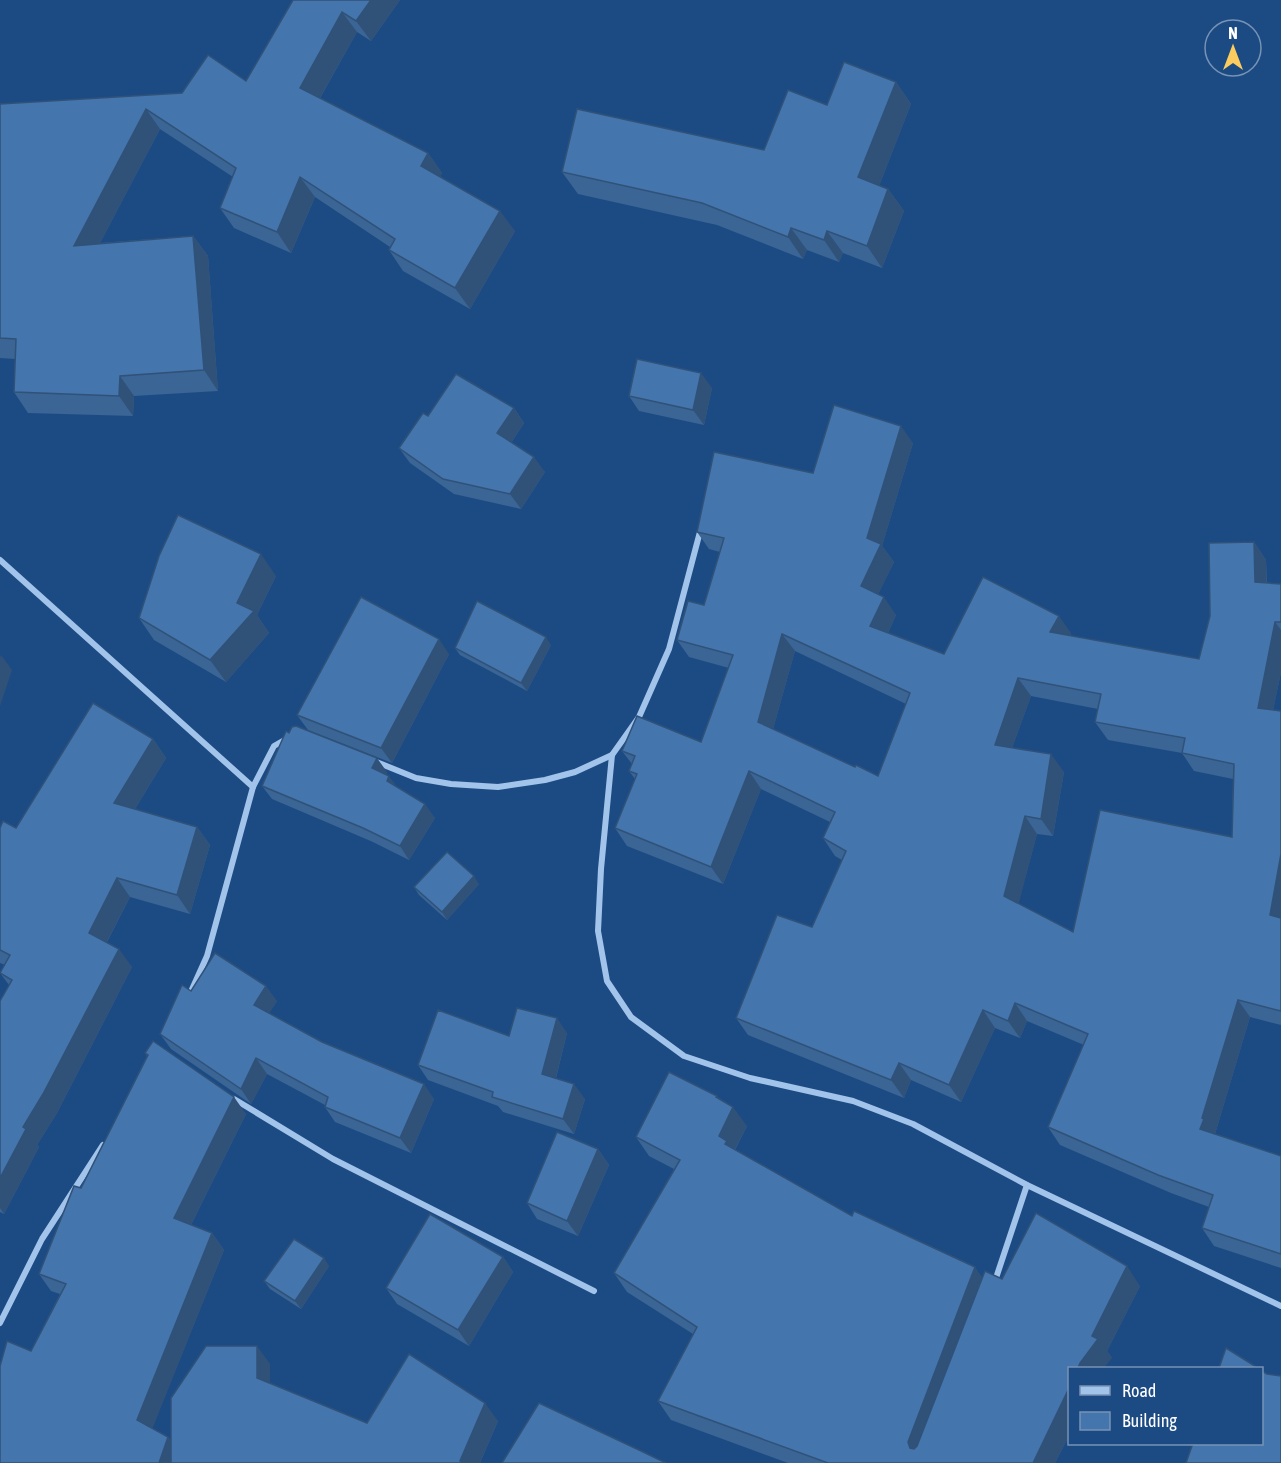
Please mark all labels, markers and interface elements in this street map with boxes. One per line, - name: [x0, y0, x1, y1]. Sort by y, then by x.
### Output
- north arrow: [1203, 18, 1263, 78]
- text: N: [1228, 24, 1238, 42]
- legend: [1068, 1367, 1263, 1445]
- text: Road: [1122, 1380, 1156, 1401]
- text: Building: [1122, 1410, 1177, 1431]

